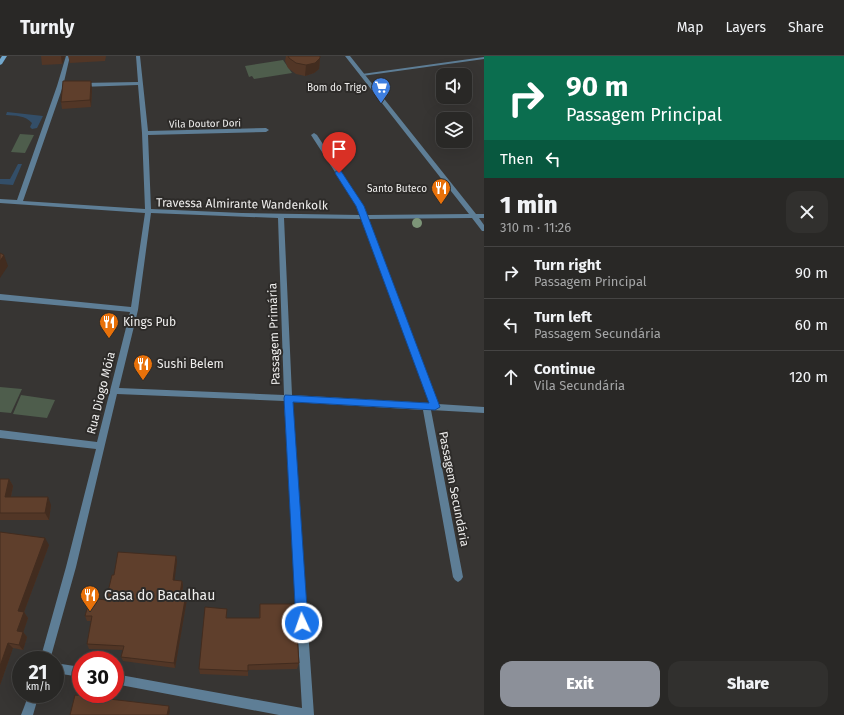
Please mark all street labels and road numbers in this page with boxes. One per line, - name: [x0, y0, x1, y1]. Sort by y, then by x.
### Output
- street label: Vila Doutor Dori: [169, 117, 241, 131]
- street label: Travessa Almirante Wandenkolk: [156, 196, 329, 213]
- street label: Passagem Primária: [265, 283, 283, 385]
- street label: Rua Diogo Móia: [84, 350, 118, 436]
- street label: Passagem Secundária: [436, 430, 472, 548]

